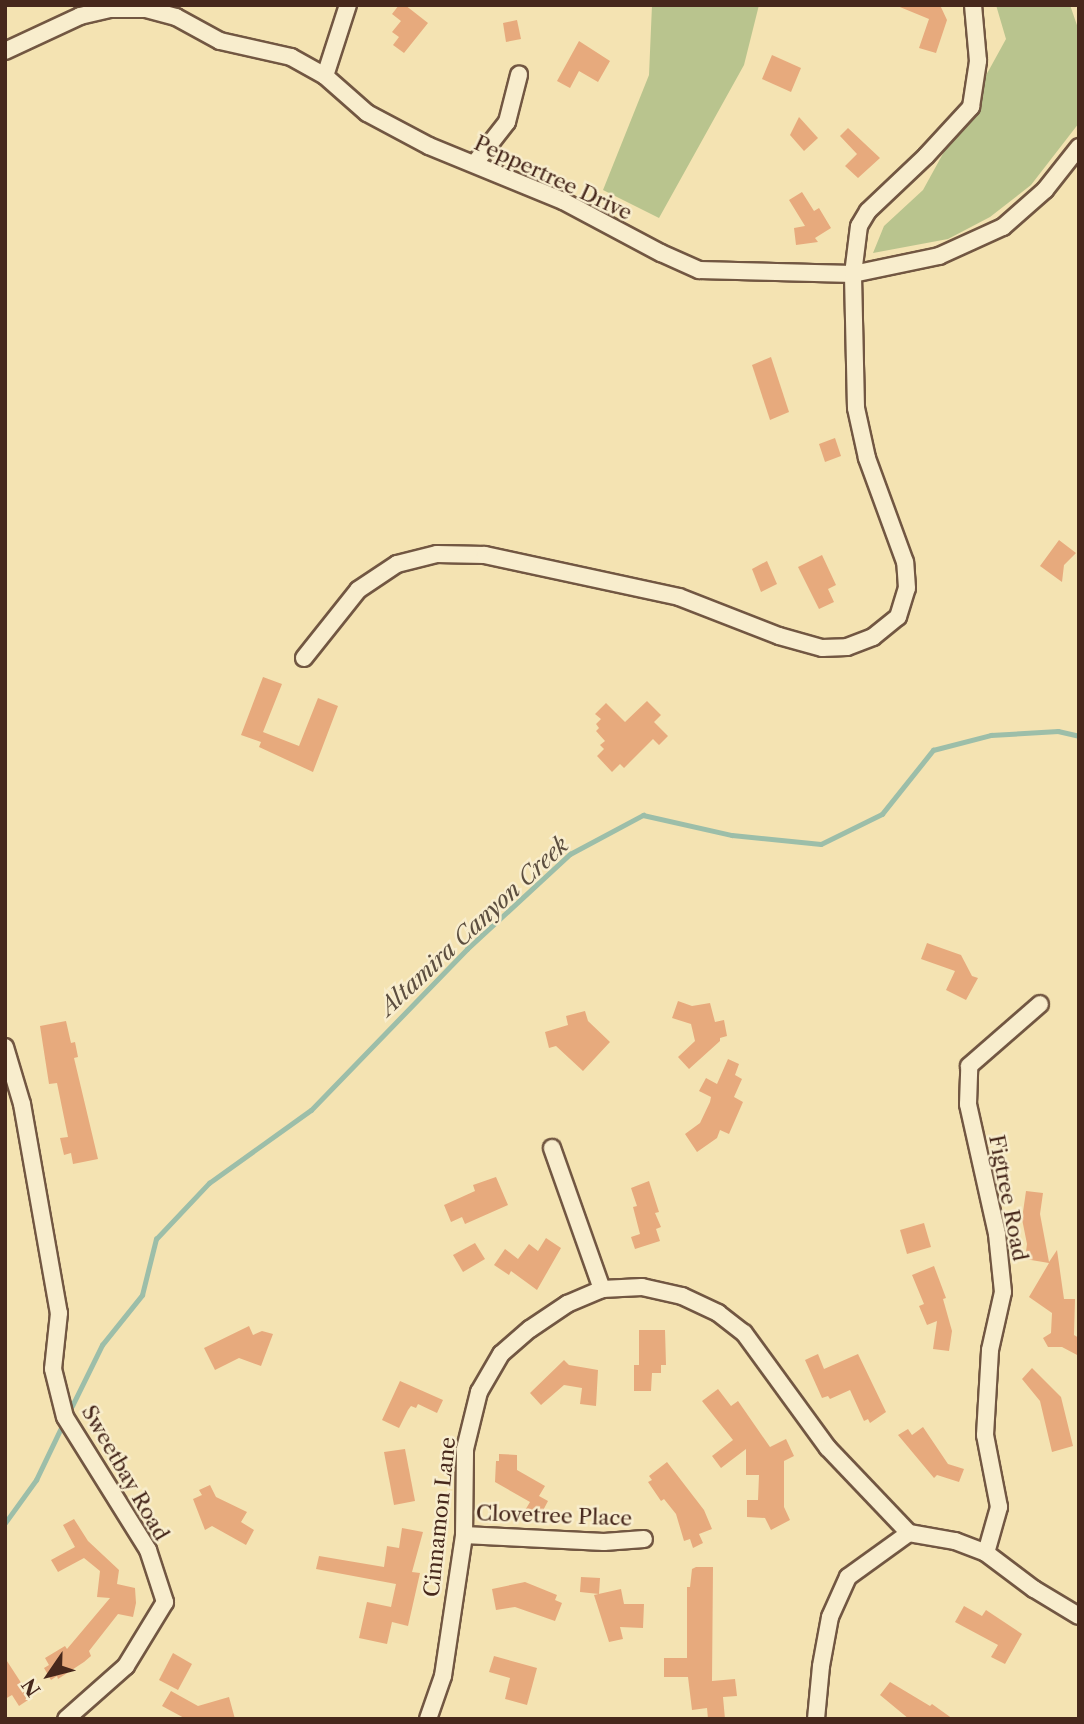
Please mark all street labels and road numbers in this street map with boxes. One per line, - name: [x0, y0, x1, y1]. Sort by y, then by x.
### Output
- street label: Peppertree Drive: [470, 130, 636, 226]
- street label: Figtree Road: [983, 1133, 1033, 1263]
- street label: Sweetbay Road: [76, 1401, 174, 1545]
- street label: Cinnamon Lane: [419, 1436, 461, 1598]
- street label: Clovetree Place: [475, 1501, 633, 1531]

